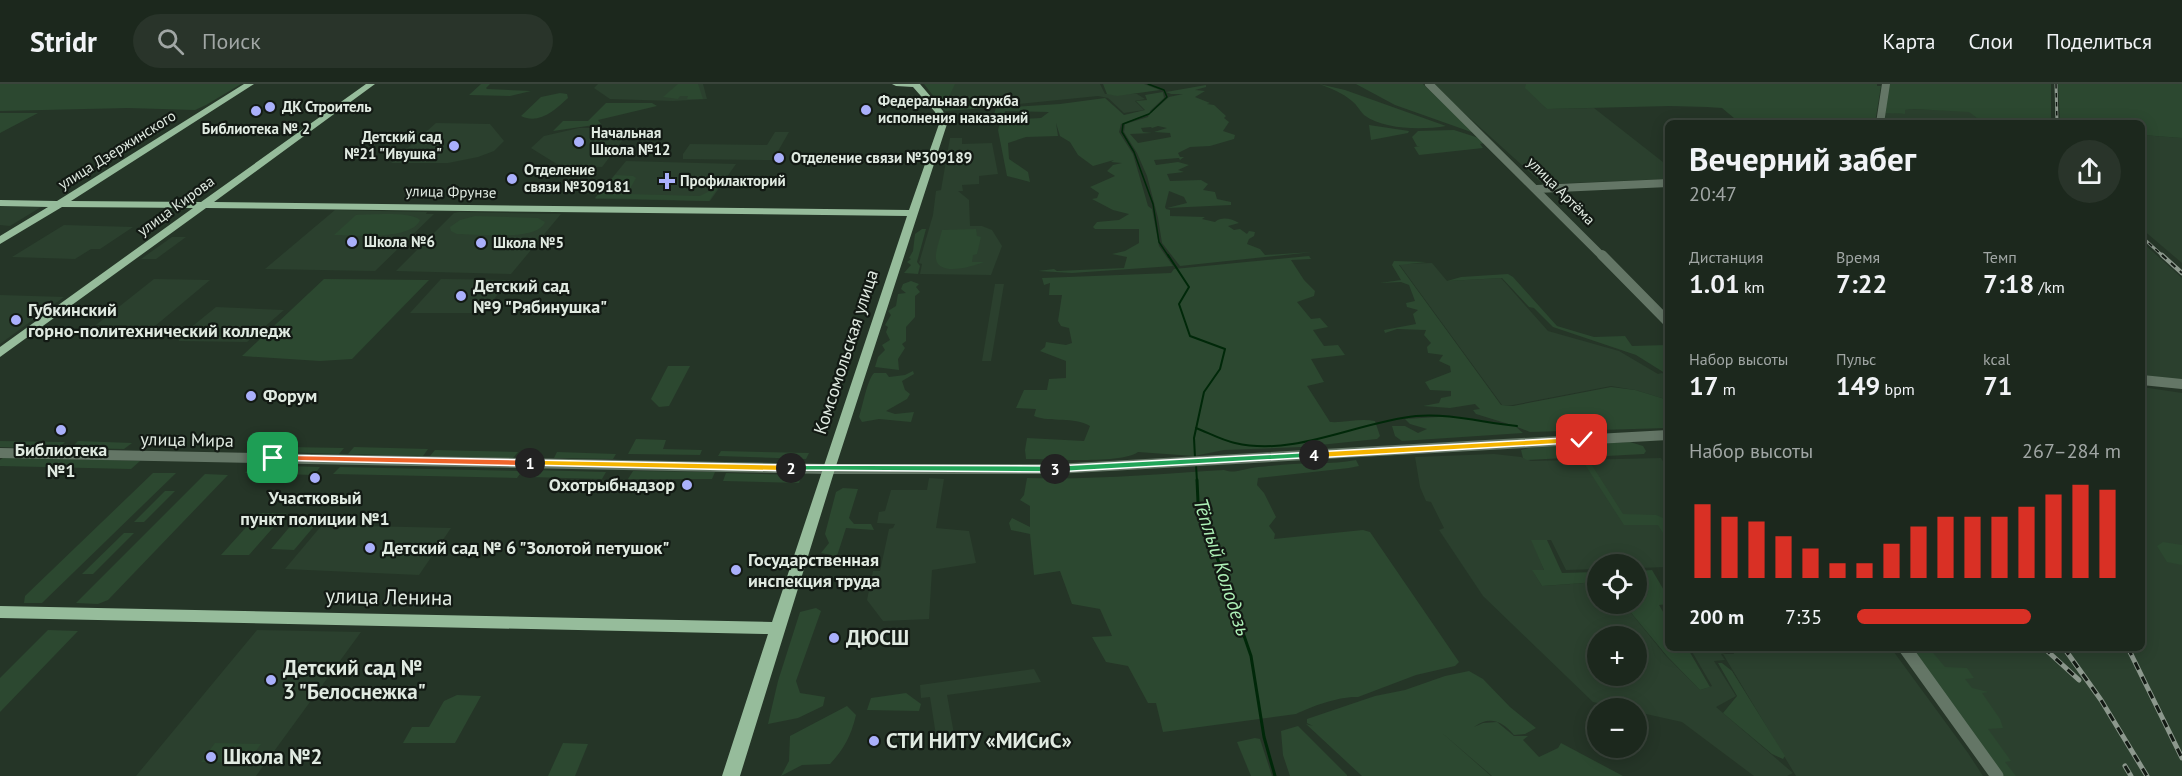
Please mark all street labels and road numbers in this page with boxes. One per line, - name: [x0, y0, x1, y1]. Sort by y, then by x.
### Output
- street label: улица Дзержинского: [54, 106, 179, 194]
- street label: улица Артёма: [1523, 153, 1599, 229]
- street label: улица Кирова: [133, 171, 218, 240]
- street label: улица Фрунзе: [405, 181, 497, 202]
- street label: Комсомольская улица: [808, 267, 883, 437]
- street label: улица Мира: [140, 427, 234, 452]
- street label: улица Ленина: [325, 582, 453, 611]

